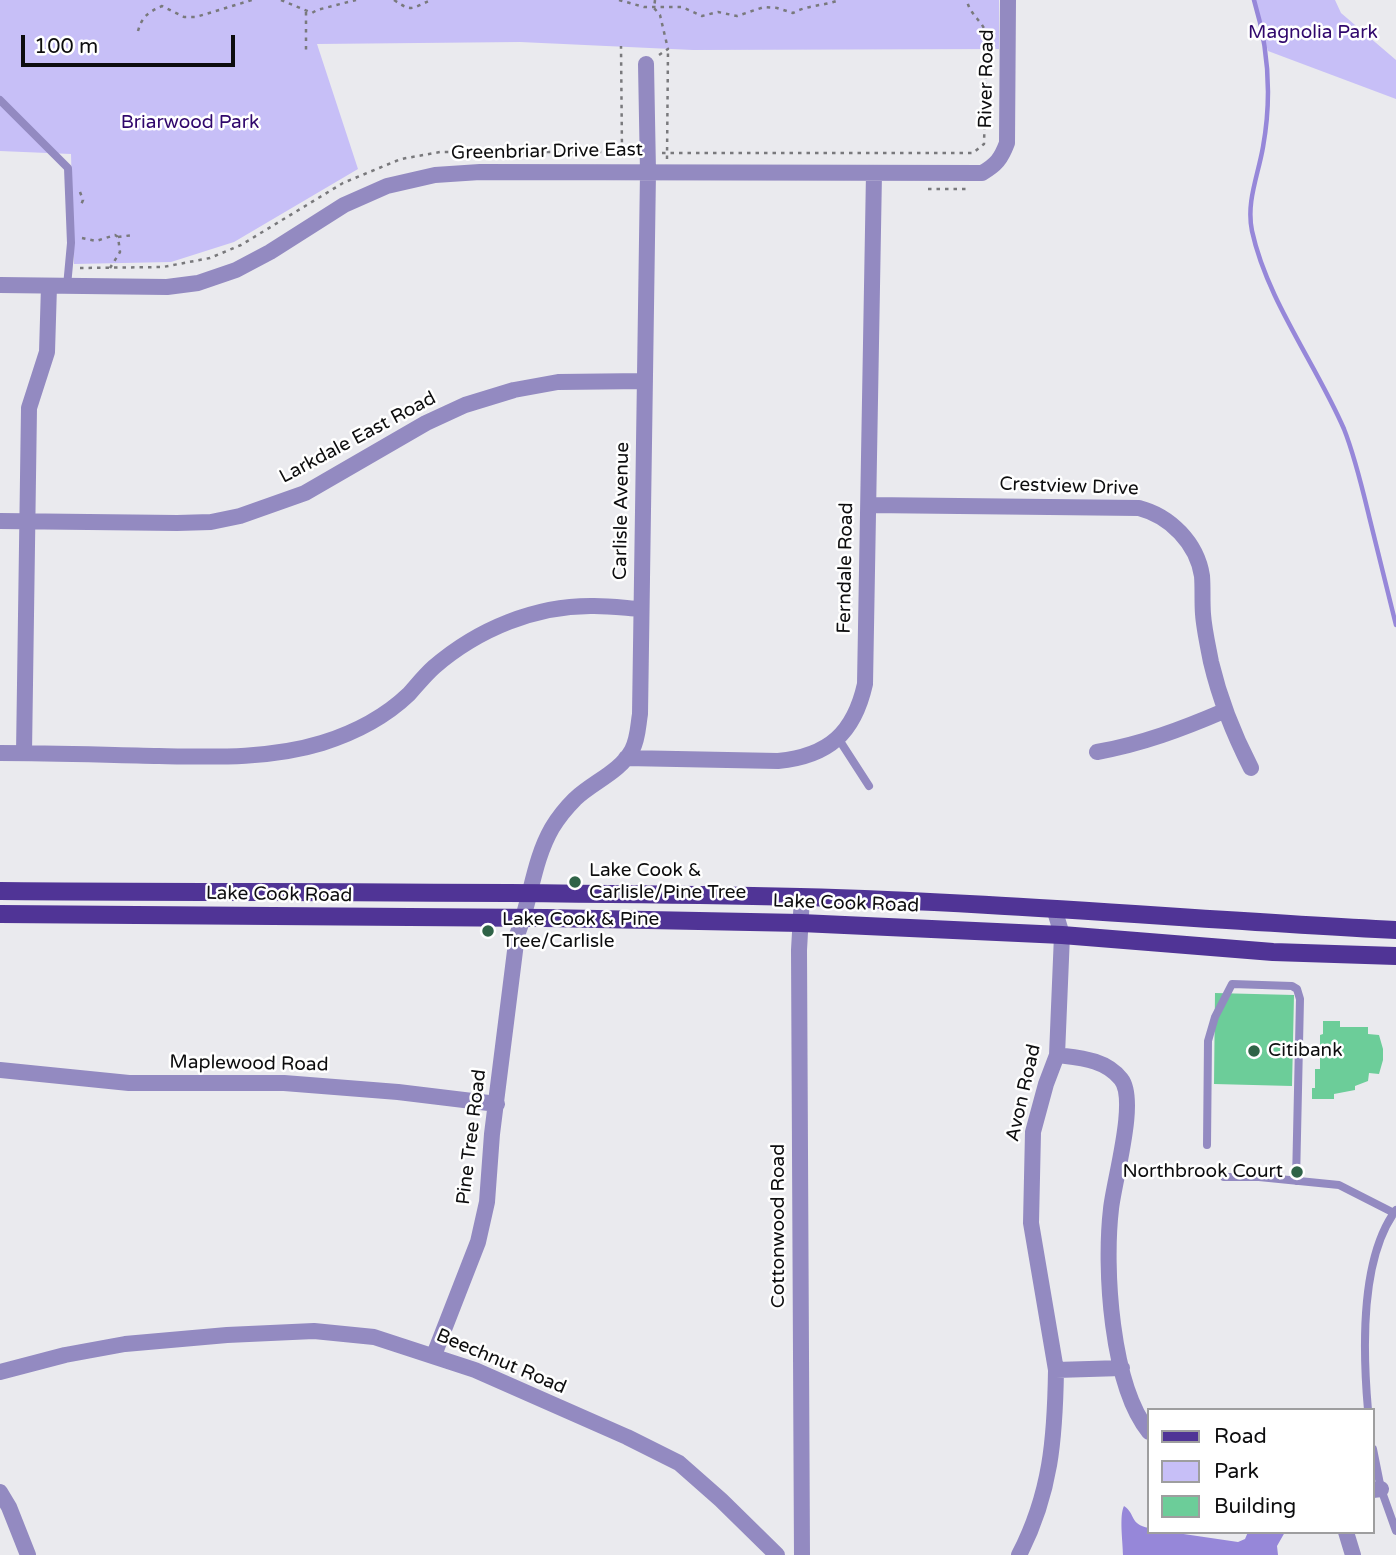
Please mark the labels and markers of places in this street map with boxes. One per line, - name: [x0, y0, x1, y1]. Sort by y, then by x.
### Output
- place label: Lake Cook & Carlisle/Pine Tree: [589, 860, 746, 904]
- marker: Lake Cook & Carlisle/Pine Tree: [567, 874, 583, 890]
- place label: Lake Cook & Pine Tree/Carlisle: [502, 909, 659, 953]
- marker: Lake Cook & Pine Tree/Carlisle: [480, 923, 496, 939]
- place label: Citibank: [1268, 1040, 1343, 1062]
- marker: Citibank: [1246, 1043, 1262, 1059]
- place label: Northbrook Court: [1122, 1161, 1283, 1183]
- marker: Northbrook Court: [1289, 1164, 1305, 1180]

